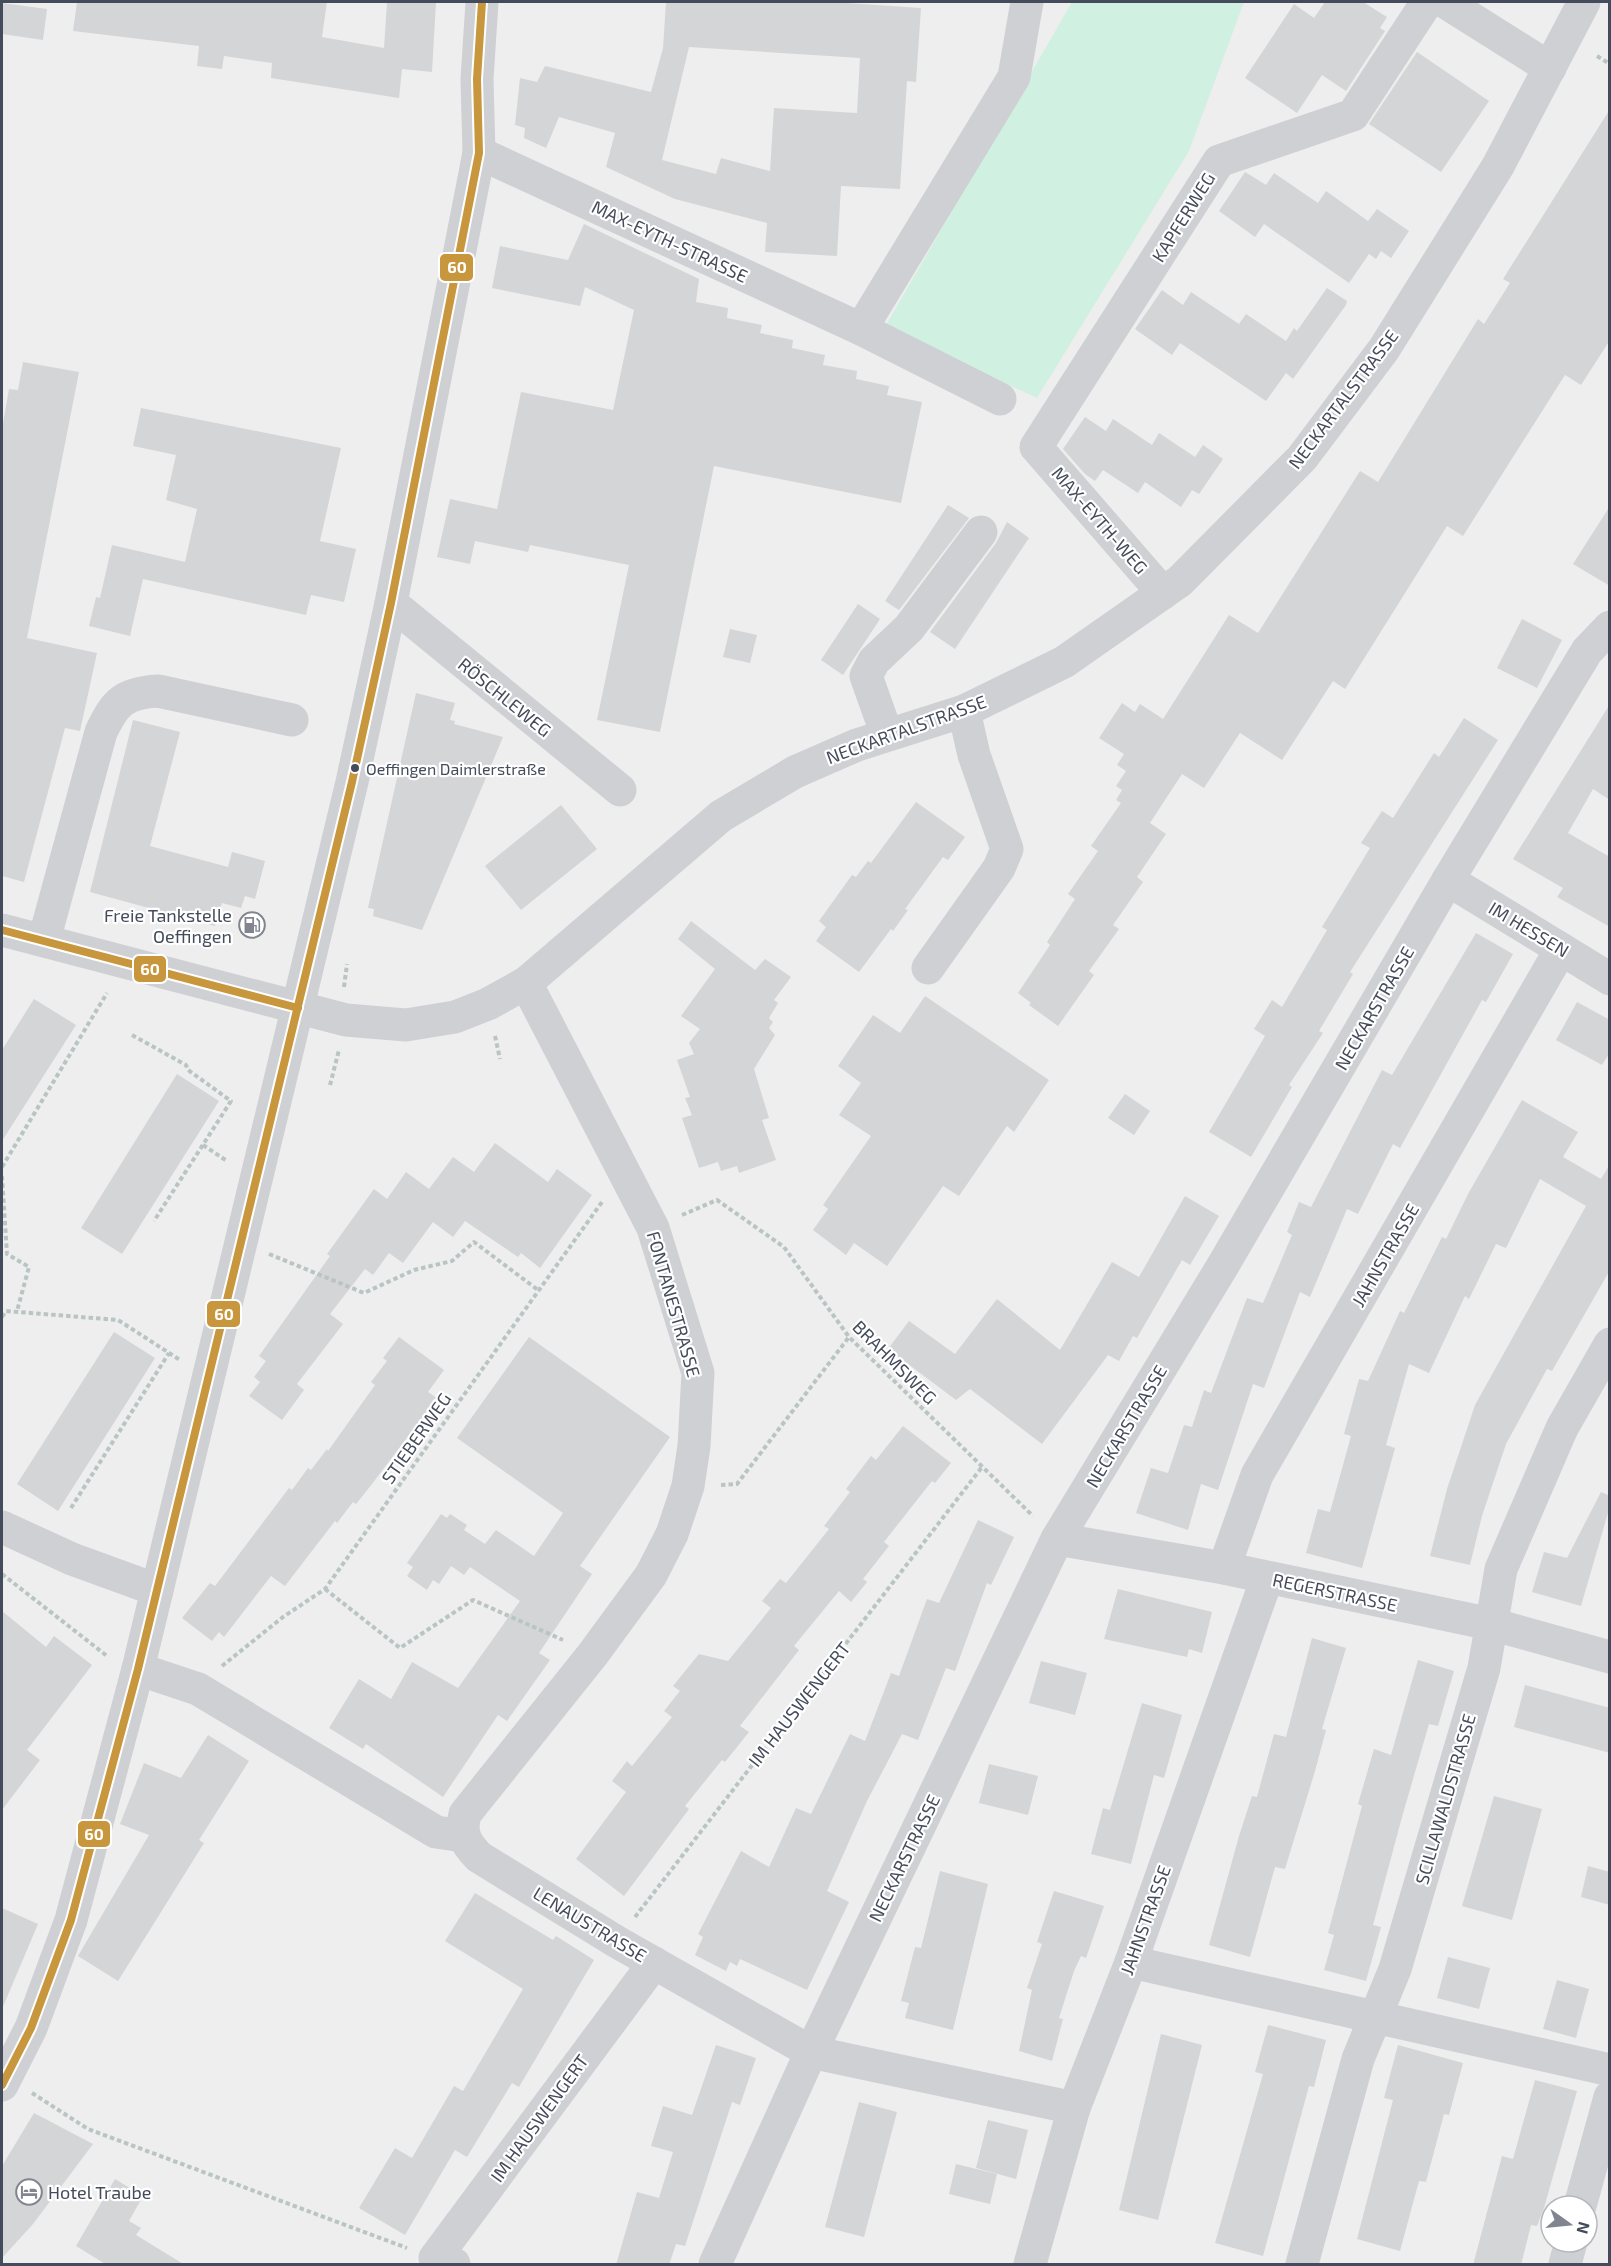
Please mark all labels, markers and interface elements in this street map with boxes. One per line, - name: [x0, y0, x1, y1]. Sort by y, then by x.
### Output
- street label: KAPFERWEG: [1147, 168, 1219, 266]
- street label: MAX-EYTH-STRASSE: [589, 195, 751, 287]
- line badge: 60: [439, 253, 474, 282]
- text: 60: [447, 257, 467, 276]
- street label: NECKARTALSTRASSE: [1283, 325, 1403, 473]
- street label: MAX-EYTH-WEG: [1047, 462, 1153, 578]
- street label: RÖSCHLEWEG: [454, 653, 556, 741]
- street label: NECKARTALSTRASSE: [823, 690, 989, 768]
- place label: Oeffingen Daimlerstraße: [366, 759, 546, 778]
- marker: Oeffingen Daimlerstraße: [349, 762, 361, 774]
- street label: IM HESSEN: [1485, 896, 1573, 962]
- place label: Freie Tankstelle Oeffingen: [104, 904, 232, 947]
- fuel station icon: Freie Tankstelle Oeffingen: [237, 910, 267, 940]
- street label: NECKARSTRASSE: [1330, 942, 1418, 1074]
- line badge: 60: [133, 955, 167, 983]
- text: 60: [140, 959, 160, 978]
- street label: JAHNSTRASSE: [1347, 1200, 1423, 1310]
- street label: FONTANESTRASSE: [643, 1228, 705, 1380]
- line badge: 60: [206, 1300, 241, 1328]
- text: 60: [214, 1304, 234, 1323]
- street label: BRAHMSWEG: [848, 1315, 942, 1409]
- street label: NECKARSTRASSE: [1081, 1361, 1171, 1491]
- street label: STIEBERWEG: [377, 1388, 455, 1488]
- street label: REGERSTRASSE: [1271, 1568, 1399, 1616]
- street label: IM HAUSWENGERT: [743, 1637, 855, 1771]
- street label: SCILLAWALDSTRASSE: [1410, 1711, 1480, 1887]
- street label: NECKARSTRASSE: [864, 1791, 944, 1925]
- line badge: 60: [77, 1820, 111, 1848]
- text: 60: [84, 1824, 104, 1843]
- street label: JAHNSTRASSE: [1115, 1862, 1175, 1978]
- street label: LENAUSTRASSE: [529, 1882, 651, 1966]
- street label: IM HAUSWENGERT: [485, 2049, 593, 2186]
- hotel icon: Hotel Traube: [14, 2177, 44, 2207]
- place label: Hotel Traube: [48, 2181, 151, 2203]
- north arrow: [1539, 2194, 1599, 2254]
- text: N: [1573, 2220, 1595, 2236]

